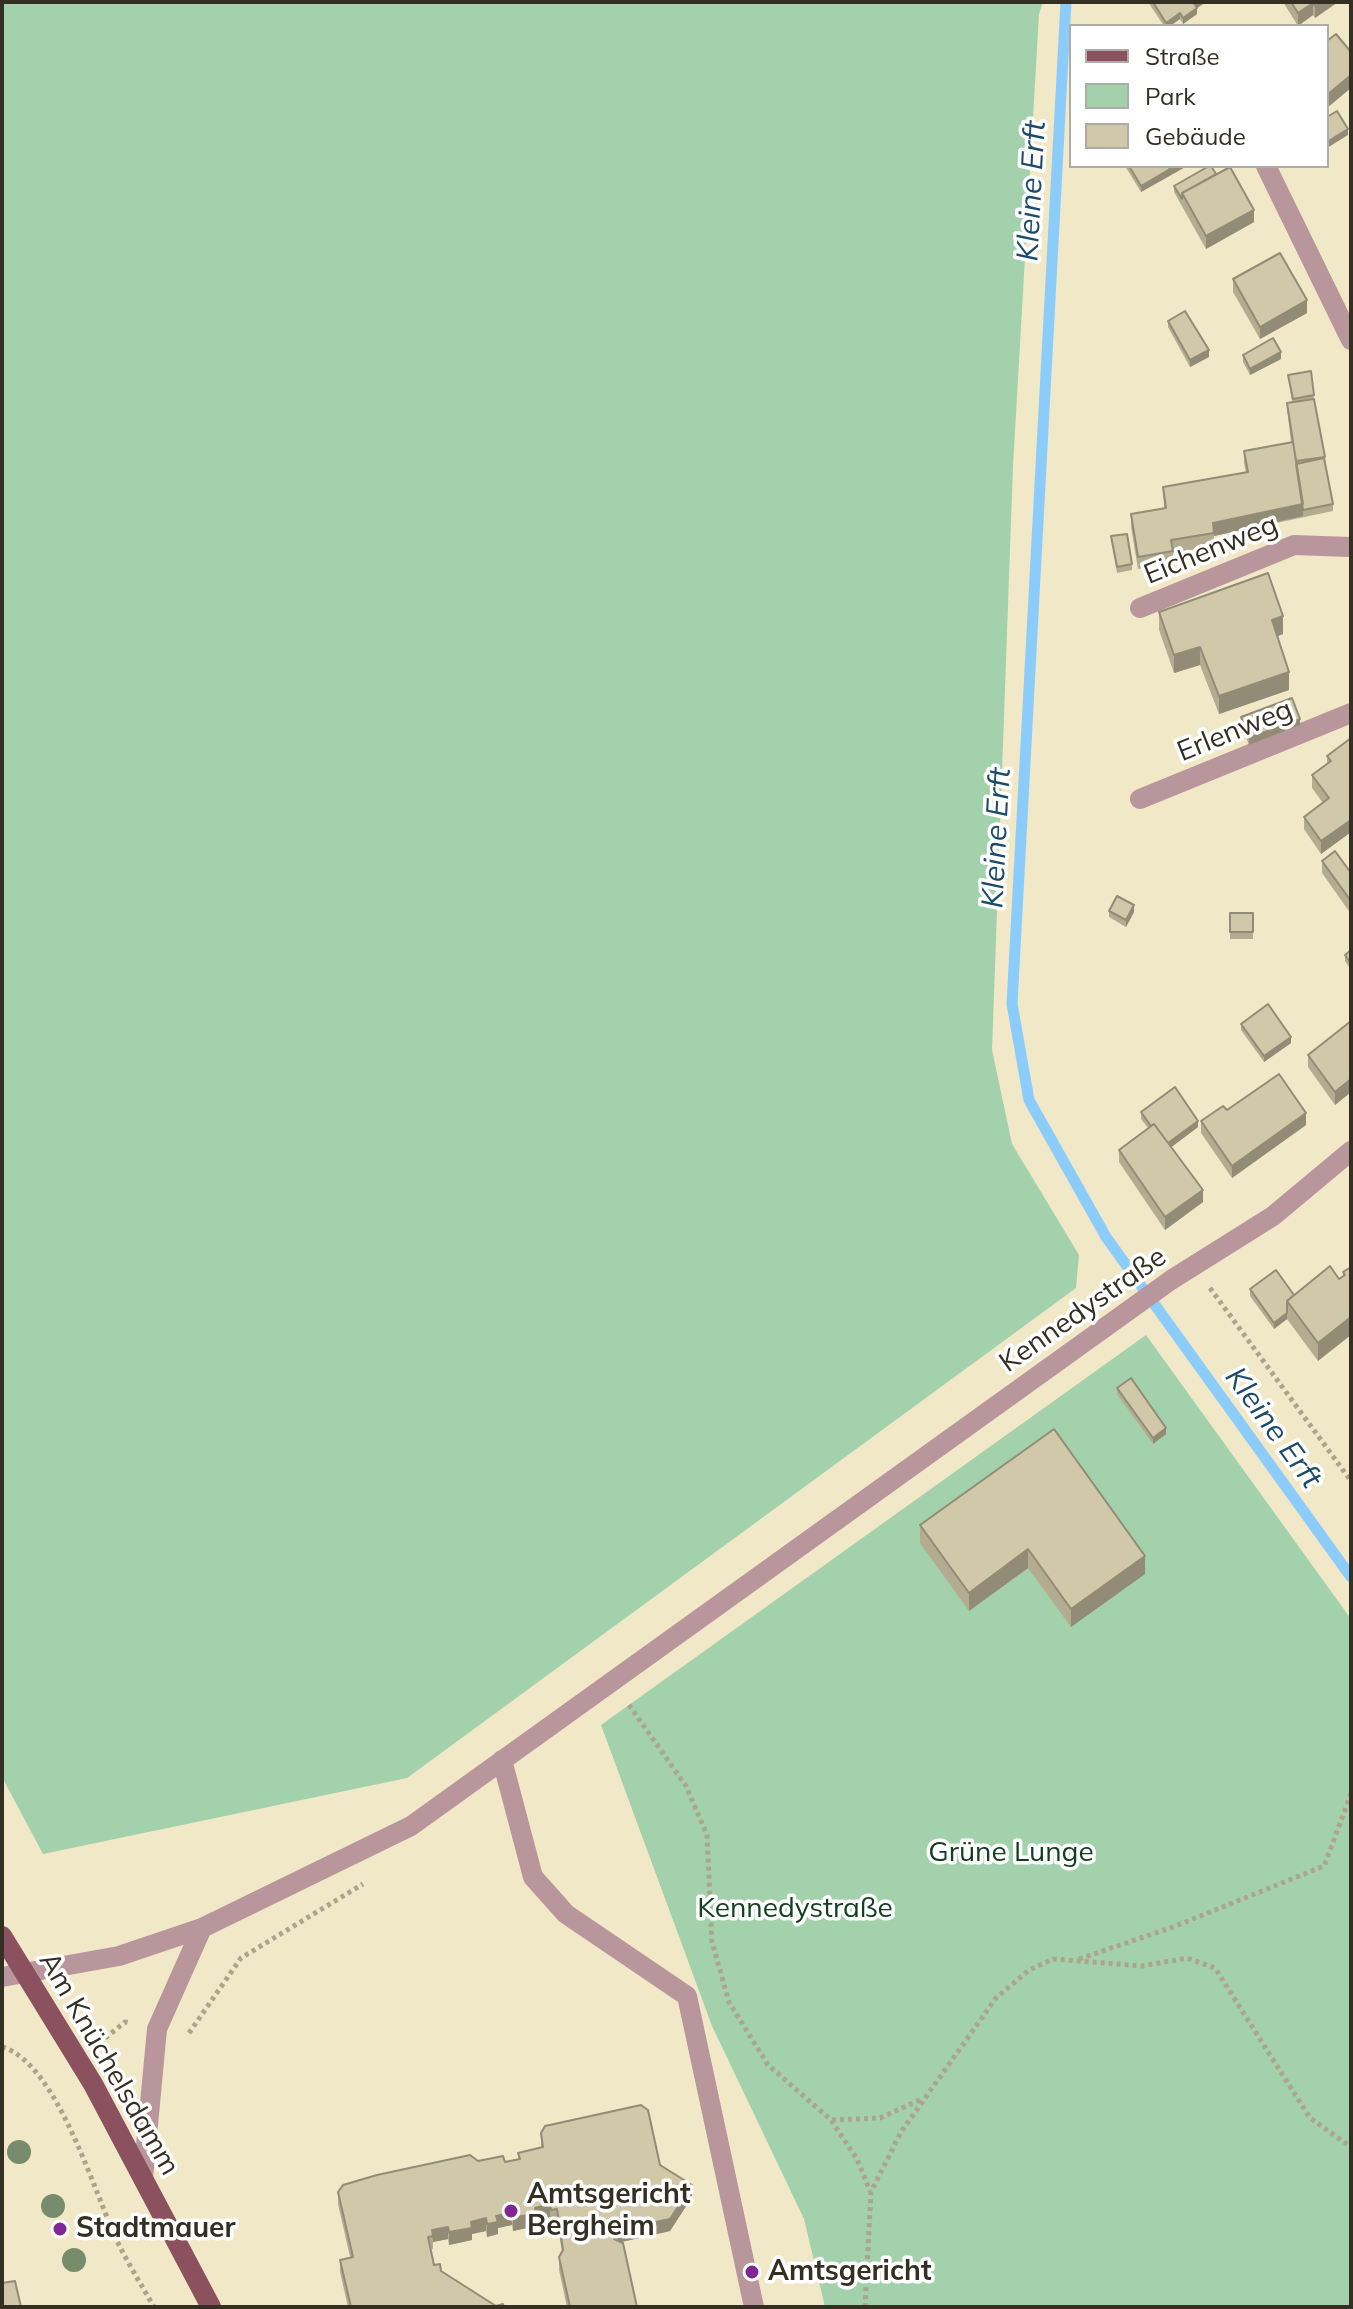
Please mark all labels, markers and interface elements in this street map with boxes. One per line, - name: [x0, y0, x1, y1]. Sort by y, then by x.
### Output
- legend: [1069, 24, 1329, 168]
- text: Straße: [1145, 41, 1220, 71]
- text: Park: [1145, 81, 1196, 111]
- water label: Kleine Erft: [1010, 120, 1054, 262]
- text: Gebäude: [1145, 121, 1246, 151]
- street label: Eichenweg: [1139, 508, 1283, 592]
- street label: Erlenweg: [1173, 693, 1297, 769]
- water label: Kleine Erft: [975, 767, 1019, 909]
- street label: Kennedystraße: [993, 1240, 1173, 1380]
- water label: Kleine Erft: [1217, 1361, 1329, 1495]
- park label: Grüne Lunge: [928, 1836, 1094, 1870]
- park label: Kennedystraße: [697, 1892, 893, 1926]
- street label: Am Knüchelsdamm: [32, 1947, 186, 2181]
- place label: Amtsgericht Bergheim: [527, 2178, 690, 2244]
- marker: Amtsgericht Bergheim: [502, 2202, 520, 2220]
- place label: Stadtmauer: [76, 2212, 235, 2246]
- marker: Stadtmauer: [51, 2220, 69, 2238]
- place label: Amtsgericht: [768, 2255, 931, 2289]
- marker: Amtsgericht: [743, 2263, 761, 2281]

